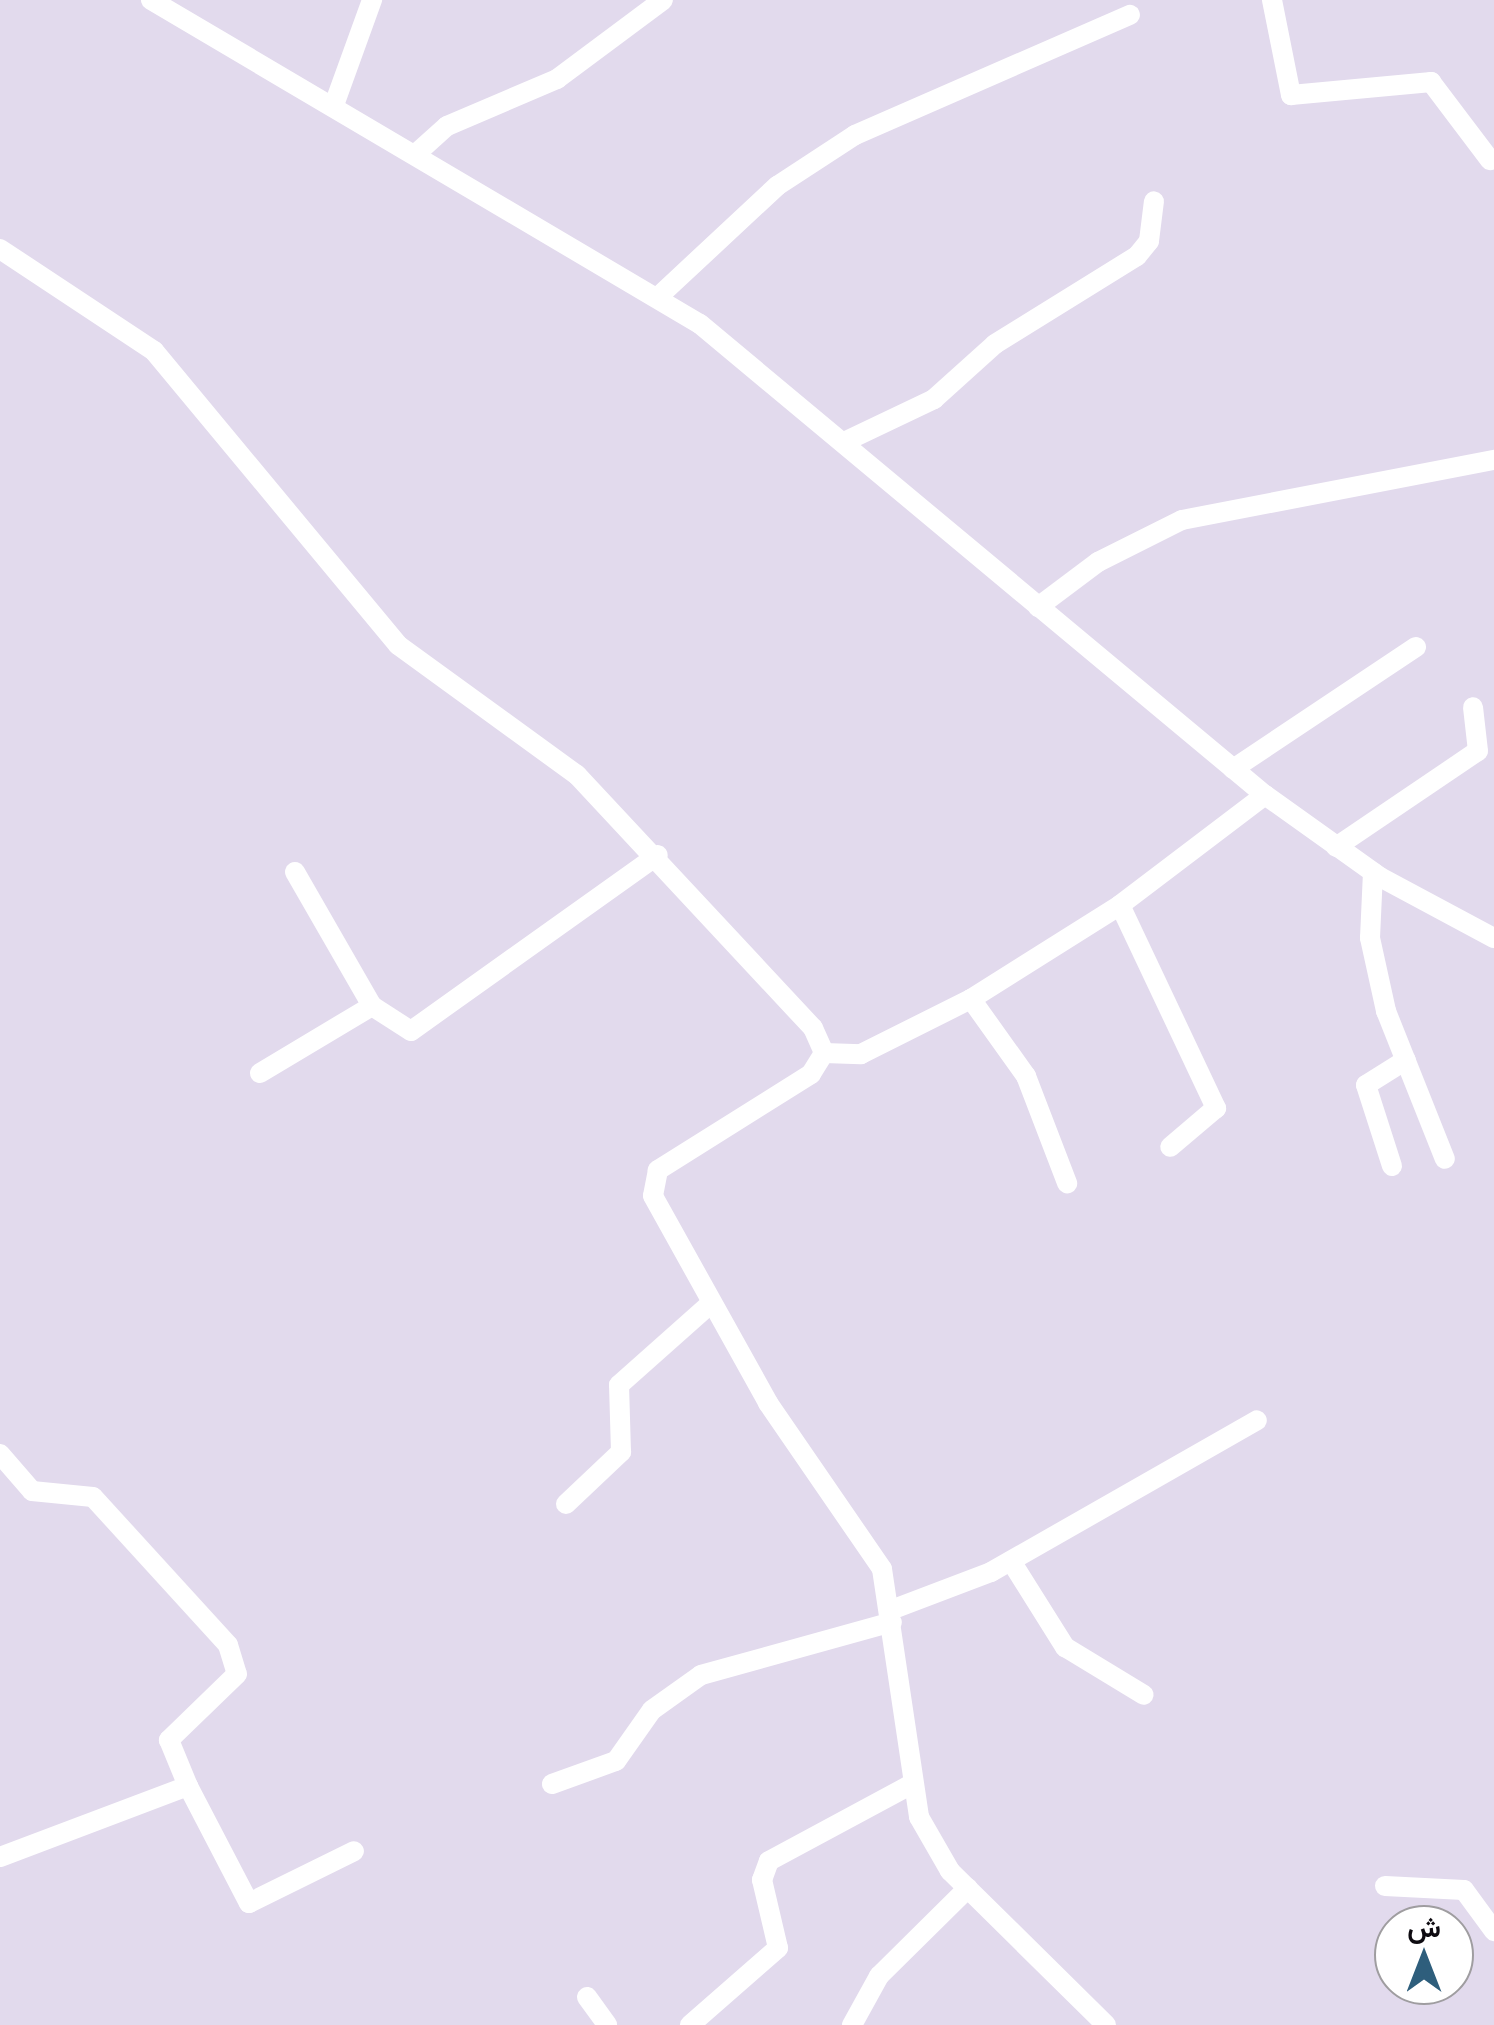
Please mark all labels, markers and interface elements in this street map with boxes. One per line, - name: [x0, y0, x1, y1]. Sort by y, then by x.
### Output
- north arrow: [1374, 1905, 1474, 2005]
- text: ش: [1407, 1910, 1441, 1943]

